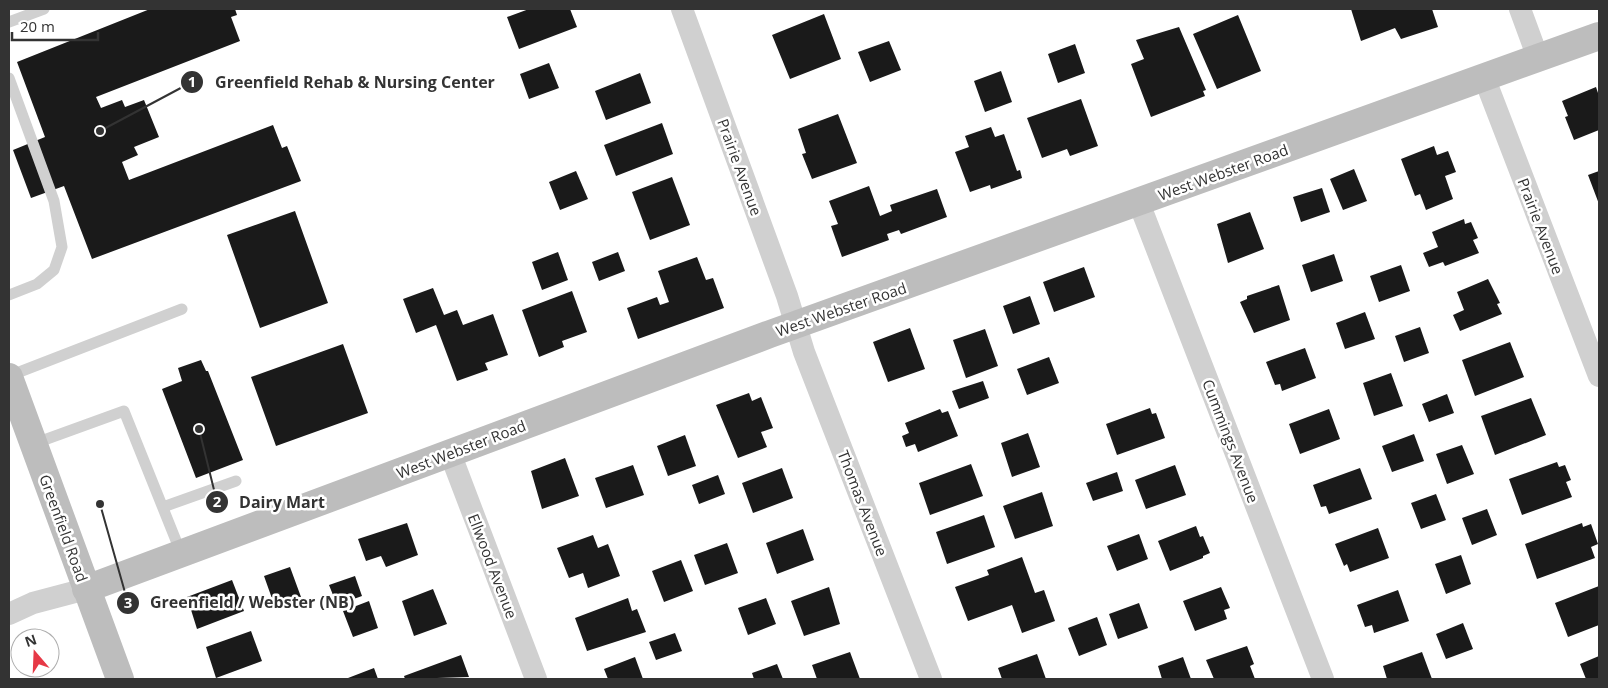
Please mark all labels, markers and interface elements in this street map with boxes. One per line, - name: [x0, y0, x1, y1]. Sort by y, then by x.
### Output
- scale bar: [12, 10, 99, 42]
- text: 20 m: [20, 16, 55, 36]
- callout: Greenfield Rehab & Nursing Center: [180, 67, 505, 98]
- text: 1: [188, 71, 196, 91]
- text: Greenfield Rehab & Nursing Center: [215, 71, 495, 93]
- street label: Prairie Avenue: [713, 116, 767, 218]
- street label: West Webster Road: [1155, 139, 1291, 205]
- street label: Prairie Avenue: [1513, 175, 1569, 277]
- street label: West Webster Road: [773, 277, 909, 341]
- street label: Cummings Avenue: [1198, 376, 1264, 506]
- street label: West Webster Road: [394, 415, 528, 483]
- street label: Thomas Avenue: [834, 447, 892, 559]
- street label: Greenfield Road: [35, 471, 93, 585]
- callout: Dairy Mart: [204, 487, 335, 518]
- text: 2: [213, 491, 222, 511]
- text: Dairy Mart: [239, 491, 325, 513]
- street label: Ellwood Avenue: [464, 511, 522, 621]
- callout: Greenfield / Webster (NB): [115, 587, 364, 618]
- text: Greenfield / Webster (NB): [150, 591, 354, 613]
- text: 3: [124, 592, 132, 612]
- north arrow: [10, 628, 60, 678]
- text: N: [22, 629, 39, 651]

